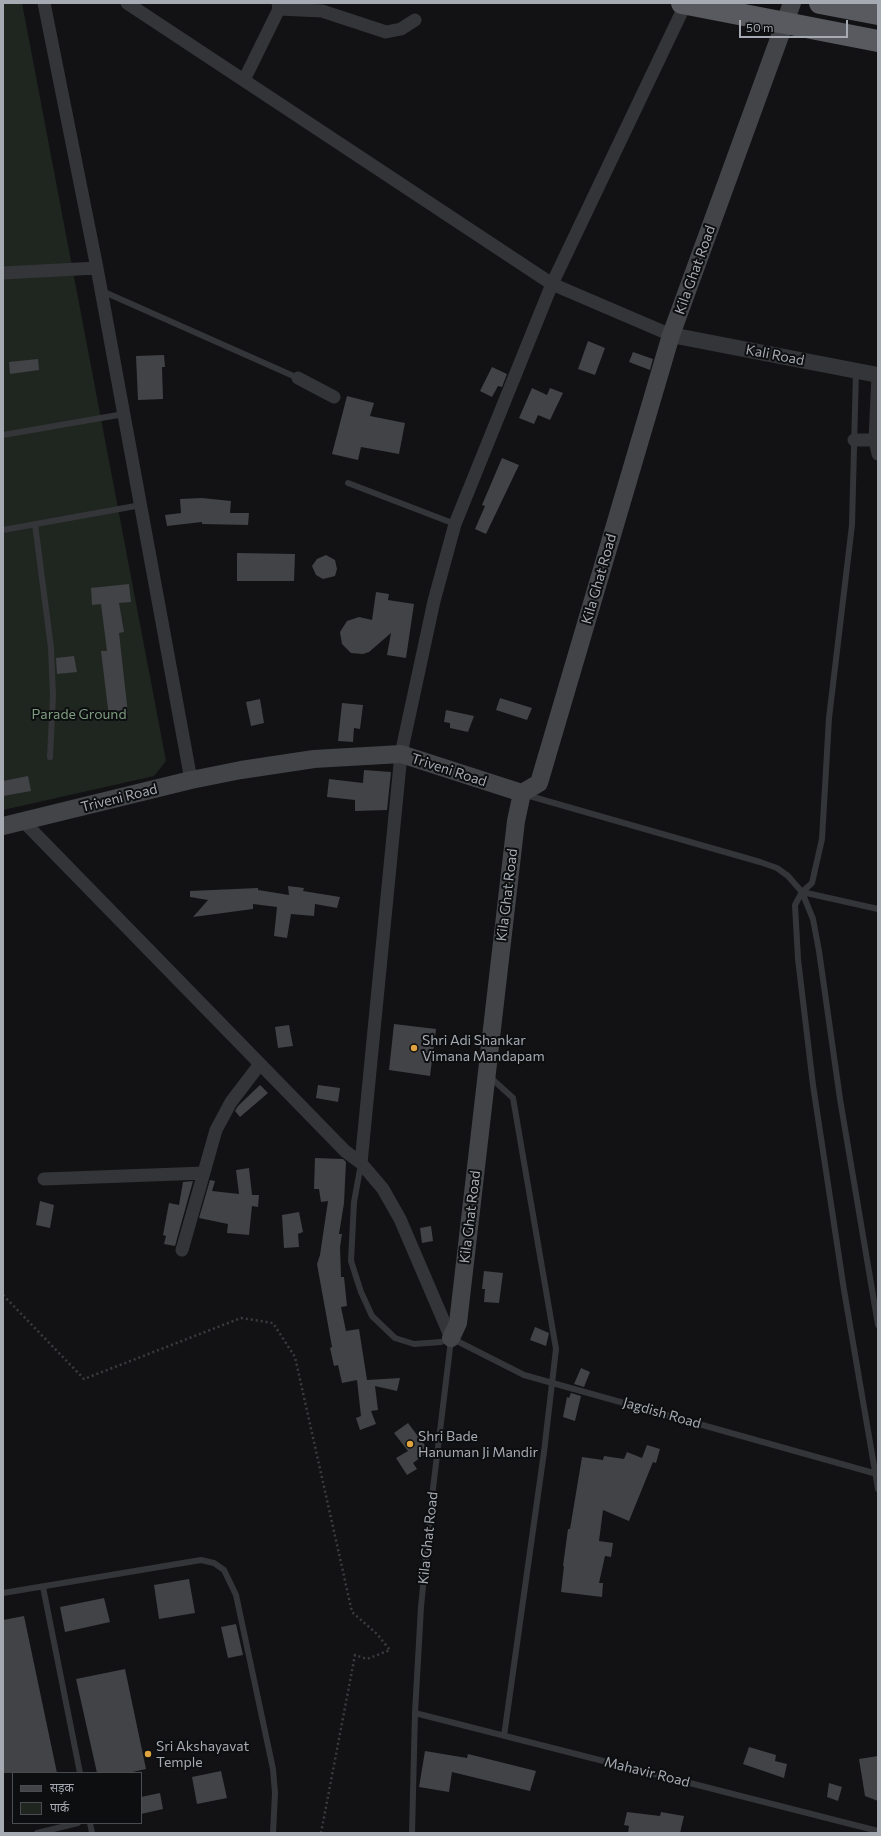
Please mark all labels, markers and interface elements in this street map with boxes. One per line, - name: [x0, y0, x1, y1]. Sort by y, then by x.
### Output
- scale bar: [741, 12, 850, 38]
- text: 50 m: [746, 20, 774, 34]
- street label: Kila Ghat Road: [671, 223, 719, 317]
- street label: Kali Road: [744, 341, 806, 369]
- street label: Kila Ghat Road: [578, 532, 620, 626]
- park label: Parade Ground: [32, 706, 126, 722]
- street label: Triveni Road: [409, 750, 489, 790]
- street label: Triveni Road: [79, 780, 159, 816]
- street label: Kila Ghat Road: [493, 848, 521, 942]
- place label: Shri Adi Shankar Vimana Mandapam: [422, 1032, 545, 1064]
- marker: Shri Adi Shankar Vimana Mandapam: [409, 1043, 419, 1053]
- street label: Kila Ghat Road: [456, 1170, 484, 1264]
- street label: Jagdish Road: [621, 1394, 703, 1432]
- place label: Shri Bade Hanuman Ji Mandir: [418, 1428, 538, 1460]
- marker: Shri Bade Hanuman Ji Mandir: [405, 1439, 415, 1449]
- street label: Kila Ghat Road: [415, 1491, 441, 1585]
- place label: Sri Akshayavat Temple: [156, 1738, 249, 1770]
- marker: Sri Akshayavat Temple: [143, 1749, 153, 1759]
- street label: Mahavir Road: [603, 1753, 691, 1791]
- legend: [12, 1772, 142, 1824]
- text: सड़क: [50, 1780, 74, 1794]
- text: पार्क: [50, 1800, 69, 1814]

